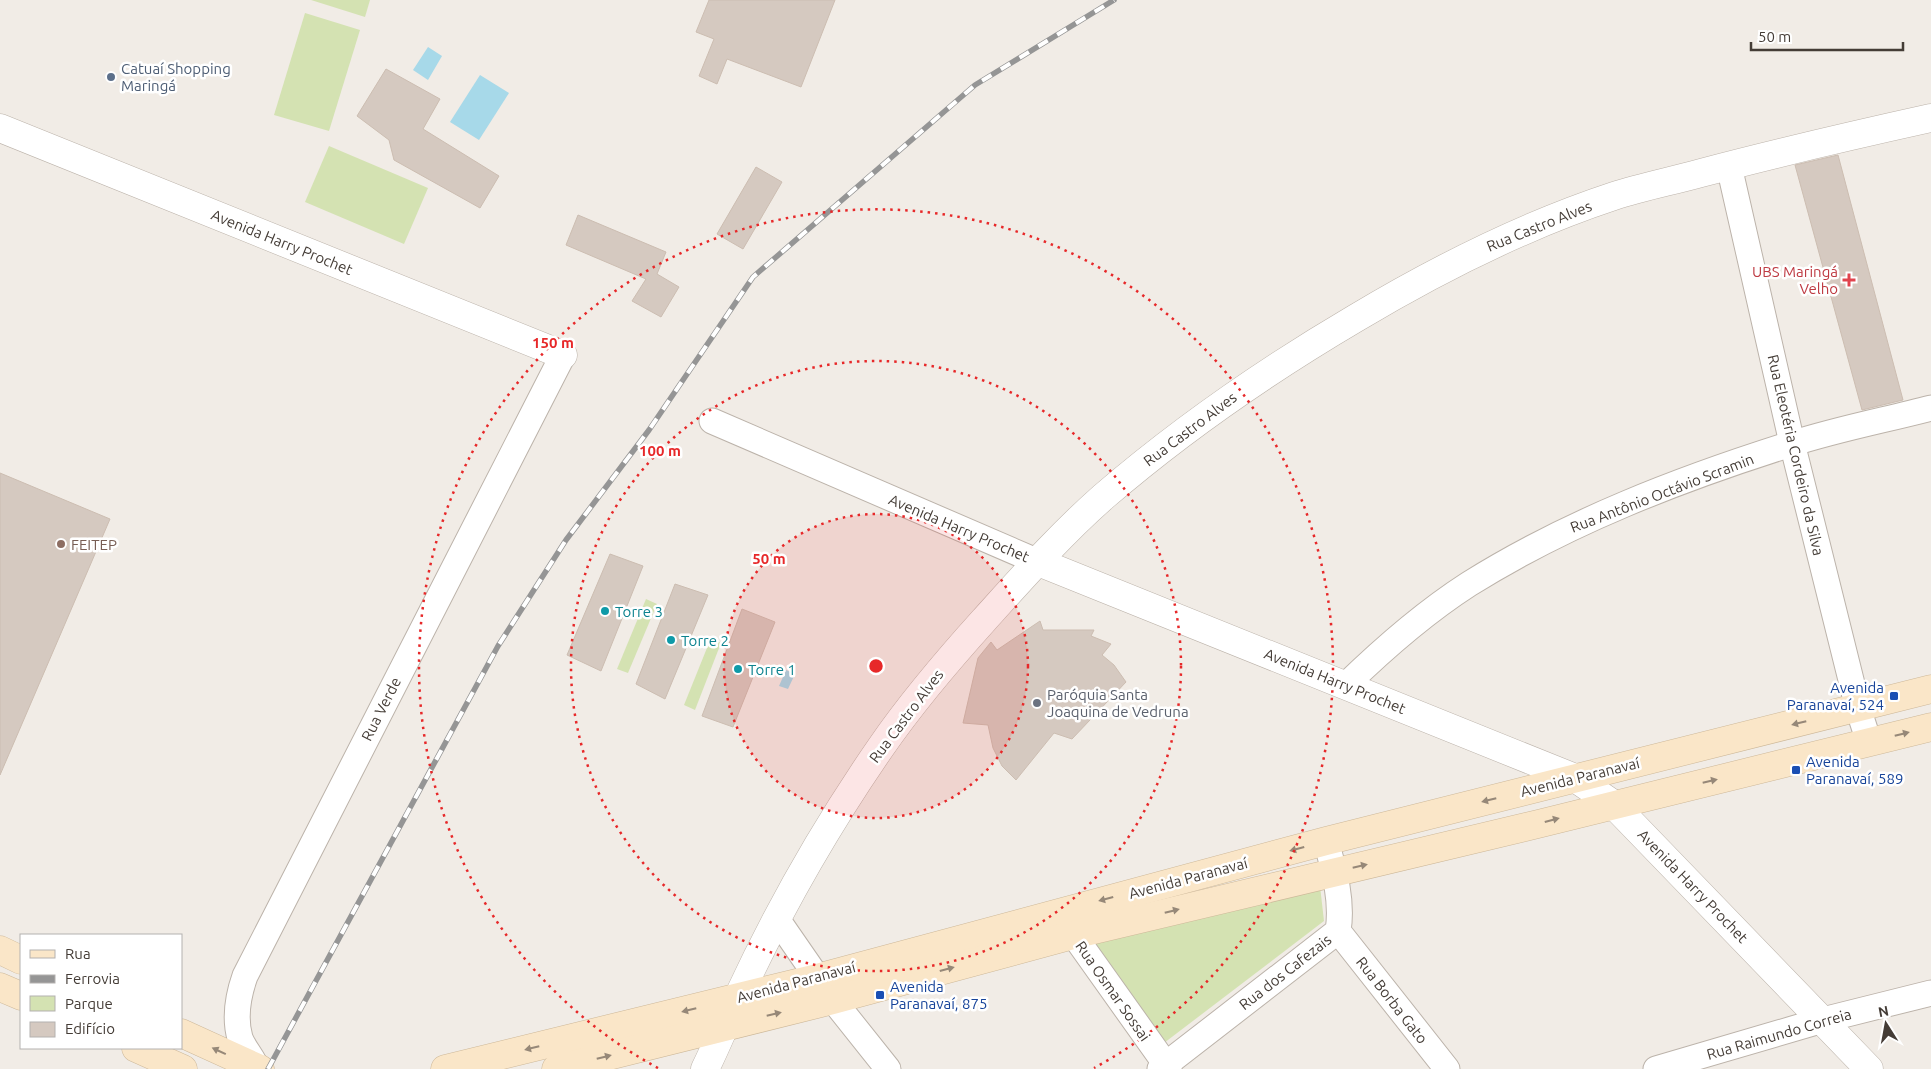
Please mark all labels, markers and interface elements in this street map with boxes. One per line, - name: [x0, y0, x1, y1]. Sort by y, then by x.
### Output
- scale bar: [1751, 20, 1904, 52]
- text: 50 m: [1758, 28, 1791, 45]
- place label: Catuaí Shopping Maringá: [121, 60, 231, 94]
- marker: Catuaí Shopping Maringá: [105, 71, 117, 83]
- street label: Rua Castro Alves: [1484, 197, 1594, 255]
- street label: Avenida Harry Prochet: [209, 206, 355, 278]
- place label: UBS Maringá Velho: [1752, 263, 1838, 297]
- marker: UBS Maringá Velho: [1842, 273, 1856, 287]
- text: 150 m: [532, 334, 574, 351]
- street label: Rua Eleotéria Cordeiro da Silva: [1765, 353, 1827, 557]
- street label: Rua Castro Alves: [1140, 389, 1240, 469]
- text: 100 m: [639, 442, 681, 459]
- street label: Rua Antônio Octávio Scramin: [1568, 450, 1756, 536]
- street label: Avenida Harry Prochet: [886, 491, 1032, 565]
- place label: FEITEP: [71, 536, 117, 553]
- marker: FEITEP: [55, 538, 67, 550]
- text: 50 m: [752, 550, 786, 567]
- place label: Torre 3: [615, 603, 663, 620]
- marker: Torre 3: [599, 605, 611, 617]
- place label: Torre 2: [681, 632, 729, 649]
- marker: Torre 2: [665, 634, 677, 646]
- street label: Avenida Harry Prochet: [1262, 645, 1408, 717]
- centre of rings: [867, 657, 885, 675]
- place label: Torre 1: [748, 661, 796, 678]
- marker: Torre 1: [732, 663, 744, 675]
- street label: Rua Castro Alves: [866, 666, 946, 766]
- street label: Rua Verde: [358, 674, 404, 744]
- place label: Avenida Paranavaí, 524: [1787, 679, 1884, 713]
- place label: Paróquia Santa Joaquina de Vedruna: [1047, 686, 1189, 720]
- marker: Avenida Paranavaí, 524: [1888, 690, 1900, 702]
- marker: Paróquia Santa Joaquina de Vedruna: [1031, 697, 1043, 709]
- one-way arrow: [1792, 719, 1807, 727]
- one-way arrow: [1894, 730, 1909, 738]
- place label: Avenida Paranavaí, 589: [1806, 753, 1903, 787]
- street label: Avenida Paranavaí: [1519, 754, 1642, 800]
- marker: Avenida Paranavaí, 589: [1790, 764, 1802, 776]
- one-way arrow: [1702, 777, 1717, 785]
- one-way arrow: [1481, 796, 1496, 804]
- one-way arrow: [1544, 816, 1560, 824]
- street label: Avenida Harry Prochet: [1634, 826, 1752, 946]
- one-way arrow: [1290, 845, 1305, 853]
- street label: Avenida Paranavaí: [1127, 854, 1250, 902]
- one-way arrow: [1352, 862, 1367, 870]
- one-way arrow: [1099, 895, 1114, 903]
- one-way arrow: [1165, 907, 1180, 915]
- street label: Rua dos Cafezais: [1236, 931, 1334, 1013]
- legend: [20, 934, 182, 1049]
- street label: Rua Osmar Sossai: [1072, 938, 1154, 1044]
- text: Rua: [65, 945, 91, 962]
- street label: Rua Borba Gato: [1353, 953, 1431, 1047]
- street label: Avenida Paranavaí: [735, 958, 858, 1006]
- one-way arrow: [940, 965, 955, 973]
- text: Ferrovia: [65, 970, 120, 987]
- place label: Avenida Paranavaí, 875: [890, 978, 987, 1012]
- marker: Avenida Paranavaí, 875: [874, 989, 886, 1001]
- text: Parque: [65, 995, 113, 1012]
- north arrow: [1861, 999, 1911, 1049]
- text: N: [1877, 1002, 1890, 1020]
- street label: Rua Raimundo Correia: [1705, 1005, 1853, 1063]
- one-way arrow: [682, 1006, 697, 1014]
- one-way arrow: [766, 1010, 781, 1018]
- text: Edifício: [65, 1020, 115, 1037]
- one-way arrow: [524, 1044, 539, 1052]
- one-way arrow: [212, 1046, 226, 1054]
- one-way arrow: [596, 1053, 611, 1061]

